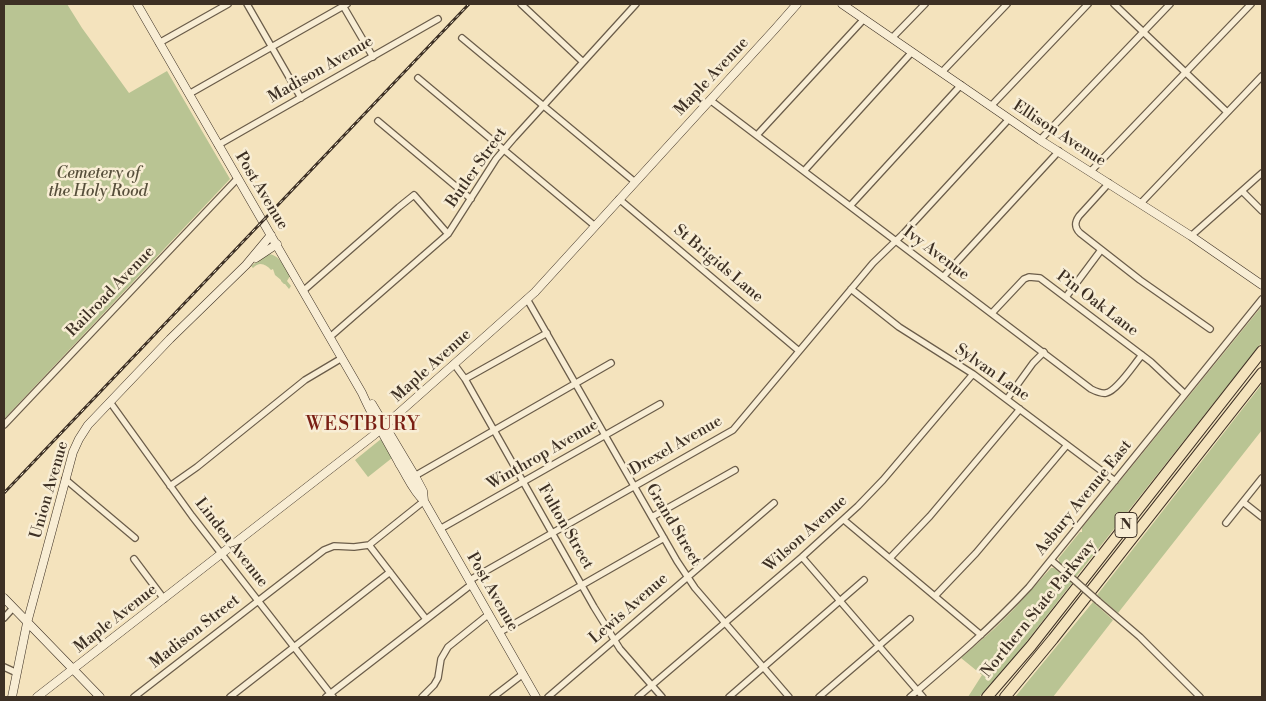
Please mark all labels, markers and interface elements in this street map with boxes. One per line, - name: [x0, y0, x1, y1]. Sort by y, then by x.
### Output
- street label: Madison Avenue: [265, 32, 377, 108]
- street label: Maple Avenue: [671, 34, 753, 120]
- street label: Ellison Avenue: [1009, 97, 1109, 171]
- street label: Butler Street: [443, 125, 511, 211]
- street label: Post Avenue: [230, 148, 292, 234]
- park label: Cemetery of the Holy Rood: [48, 164, 148, 202]
- street label: St Brigids Lane: [669, 221, 767, 307]
- street label: Ivy Avenue: [899, 223, 973, 285]
- street label: Railroad Avenue: [63, 243, 159, 341]
- street label: Pin Oak Lane: [1052, 267, 1142, 341]
- street label: Maple Avenue: [388, 325, 476, 407]
- street label: Sylvan Lane: [951, 340, 1033, 406]
- street label: Drexel Avenue: [626, 412, 726, 480]
- district label: WESTBURY: [305, 414, 421, 436]
- street label: Winthrop Avenue: [484, 415, 602, 495]
- street label: Asbury Avenue East: [1032, 436, 1136, 560]
- street label: Union Avenue: [27, 439, 73, 541]
- street label: Fulton Street: [533, 481, 597, 573]
- street label: Grand Street: [641, 481, 705, 569]
- street label: Wilson Avenue: [760, 492, 852, 576]
- street label: Linden Avenue: [190, 494, 272, 592]
- road number: N: [1115, 512, 1137, 538]
- street label: Northern State Parkway: [977, 536, 1101, 682]
- street label: Post Avenue: [462, 549, 522, 635]
- street label: Lewis Avenue: [586, 570, 672, 648]
- street label: Maple Avenue: [71, 581, 161, 657]
- street label: Madison Street: [146, 591, 244, 673]

